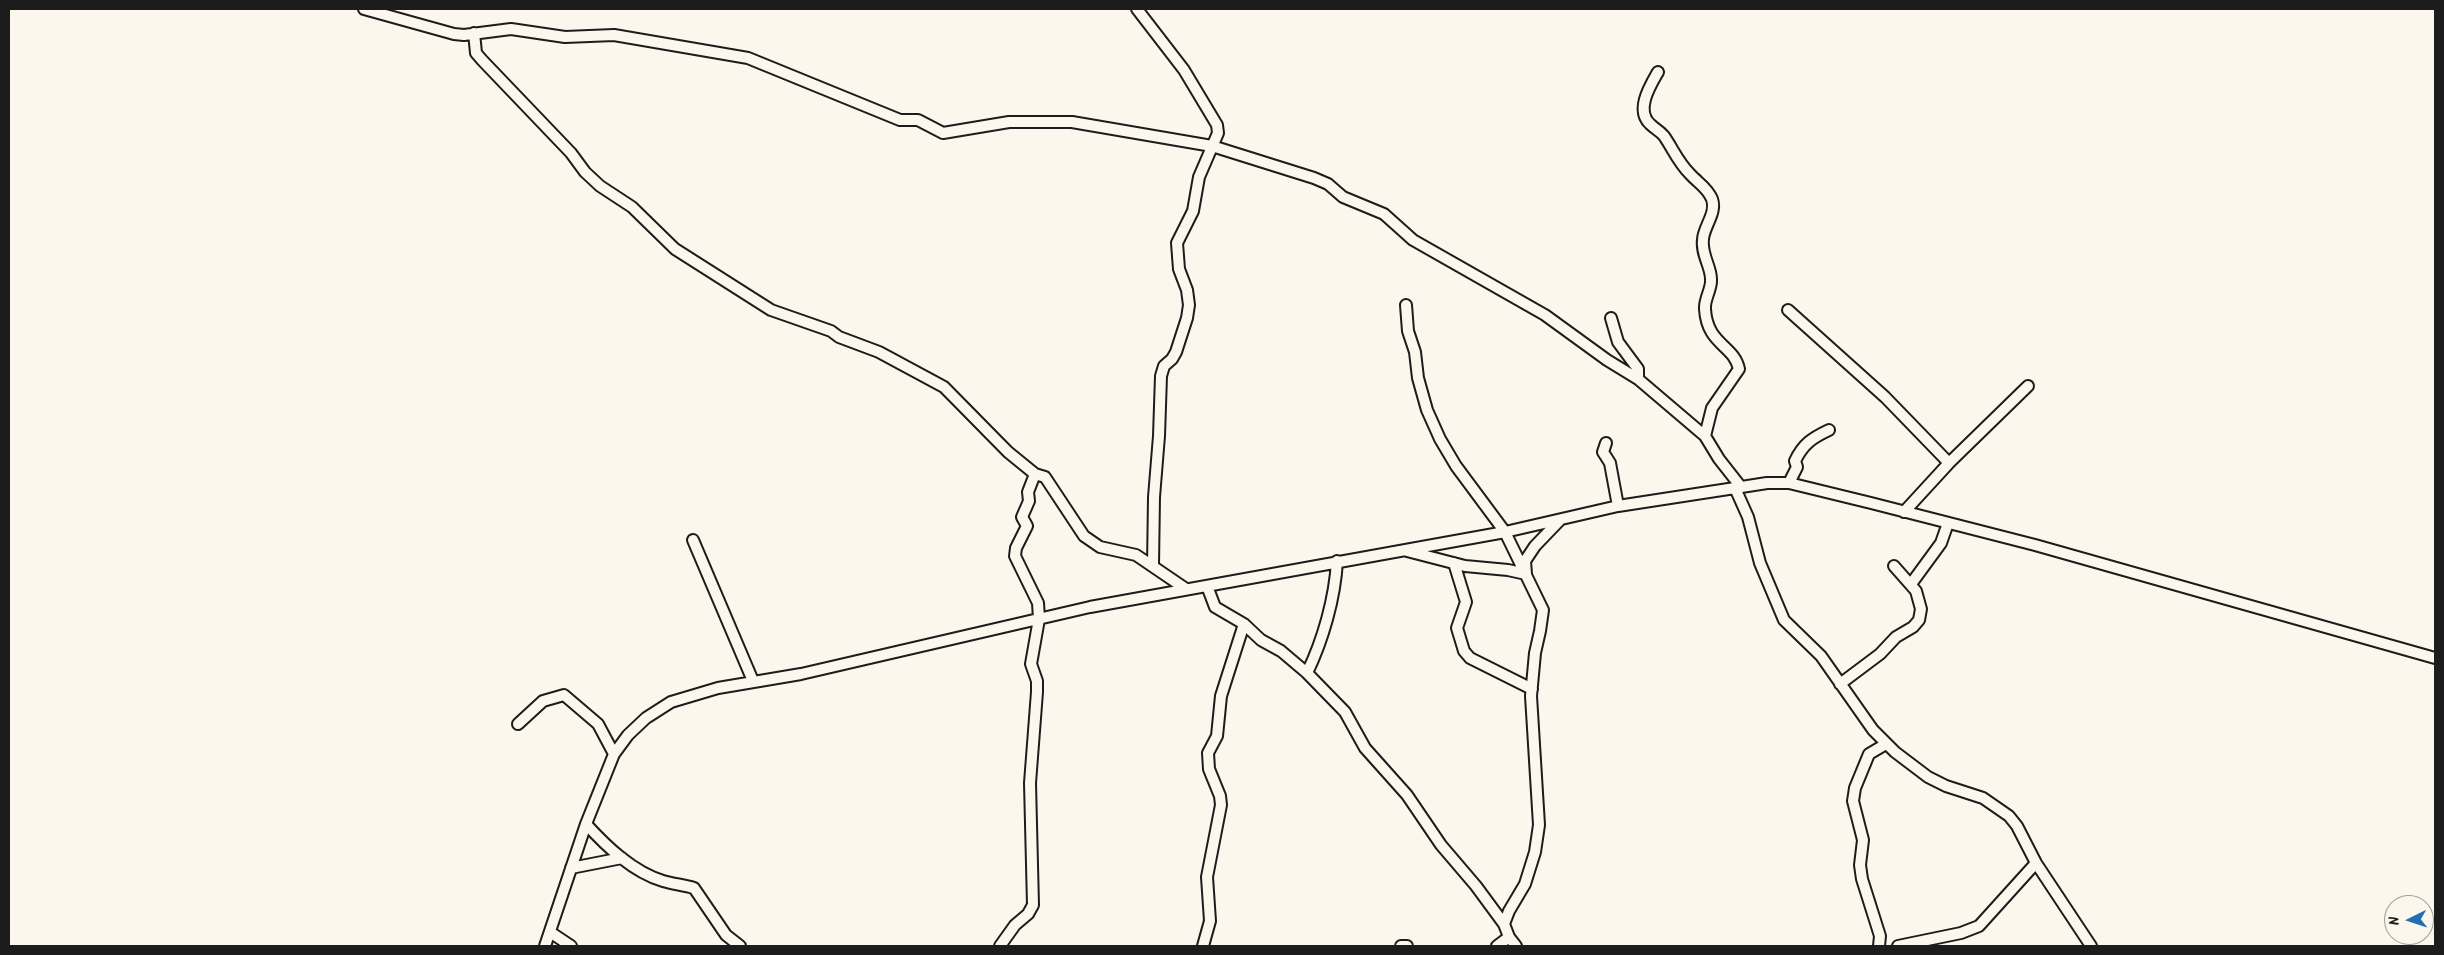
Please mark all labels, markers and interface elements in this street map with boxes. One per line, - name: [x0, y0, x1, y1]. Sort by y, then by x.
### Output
- north arrow: [2384, 895, 2434, 945]
- text: N: [2384, 916, 2406, 926]

